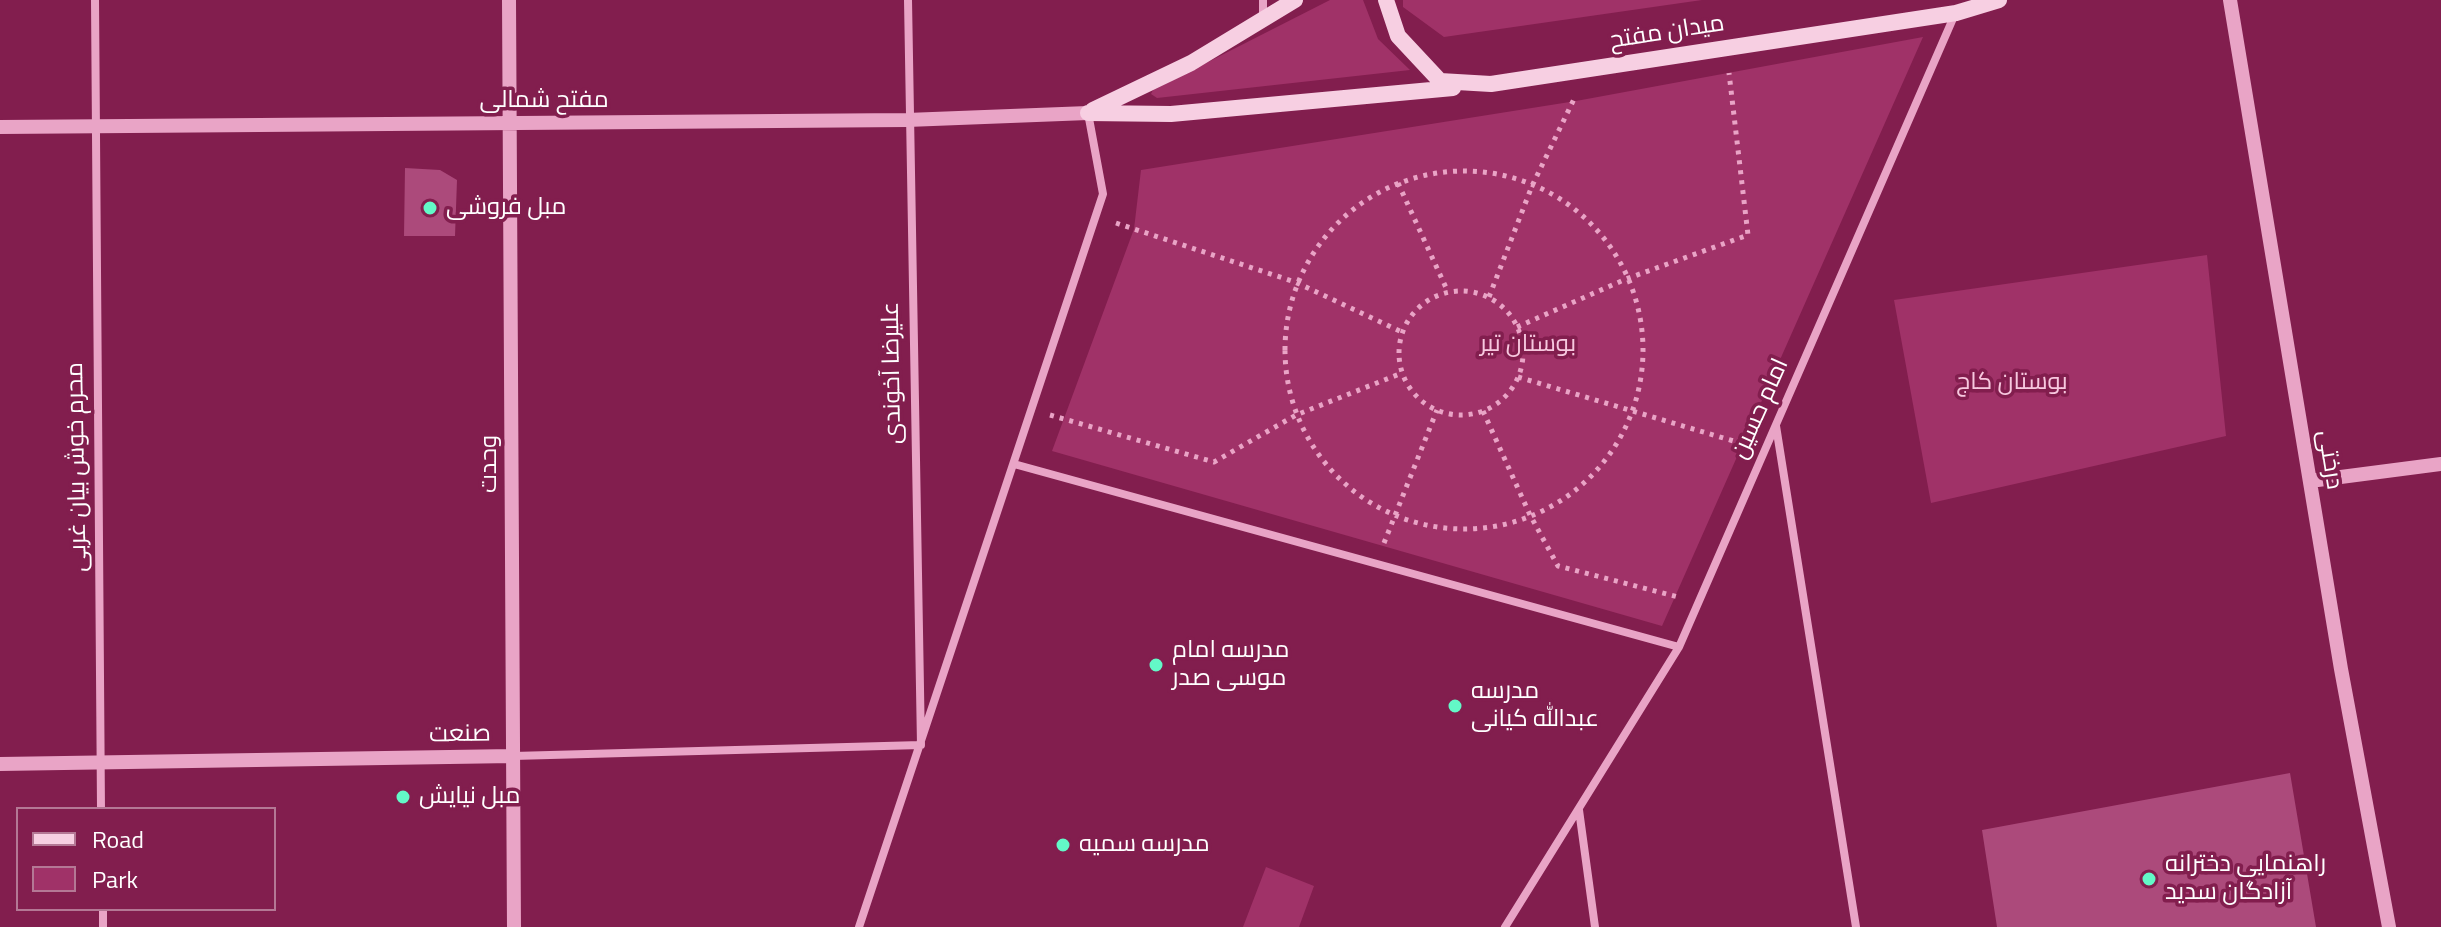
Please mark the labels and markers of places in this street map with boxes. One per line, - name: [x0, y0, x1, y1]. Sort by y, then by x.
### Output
- place label: مبل فروشی: [446, 194, 566, 222]
- marker: مبل فروشی: [421, 199, 439, 217]
- place label: مدرسه امام موسی صدر: [1172, 637, 1290, 693]
- marker: مدرسه امام موسی صدر: [1147, 656, 1165, 674]
- place label: مدرسه عبدالله کیانی: [1471, 678, 1599, 734]
- marker: مدرسه عبدالله کیانی: [1446, 697, 1464, 715]
- place label: مبل نیایش: [419, 783, 520, 811]
- marker: مبل نیایش: [394, 788, 412, 806]
- place label: مدرسه سمیه: [1079, 831, 1210, 859]
- marker: مدرسه سمیه: [1054, 836, 1072, 854]
- place label: راهنمایی دخترانه آزادگان سدید: [2165, 851, 2326, 907]
- marker: راهنمایی دخترانه آزادگان سدید: [2140, 870, 2158, 888]

